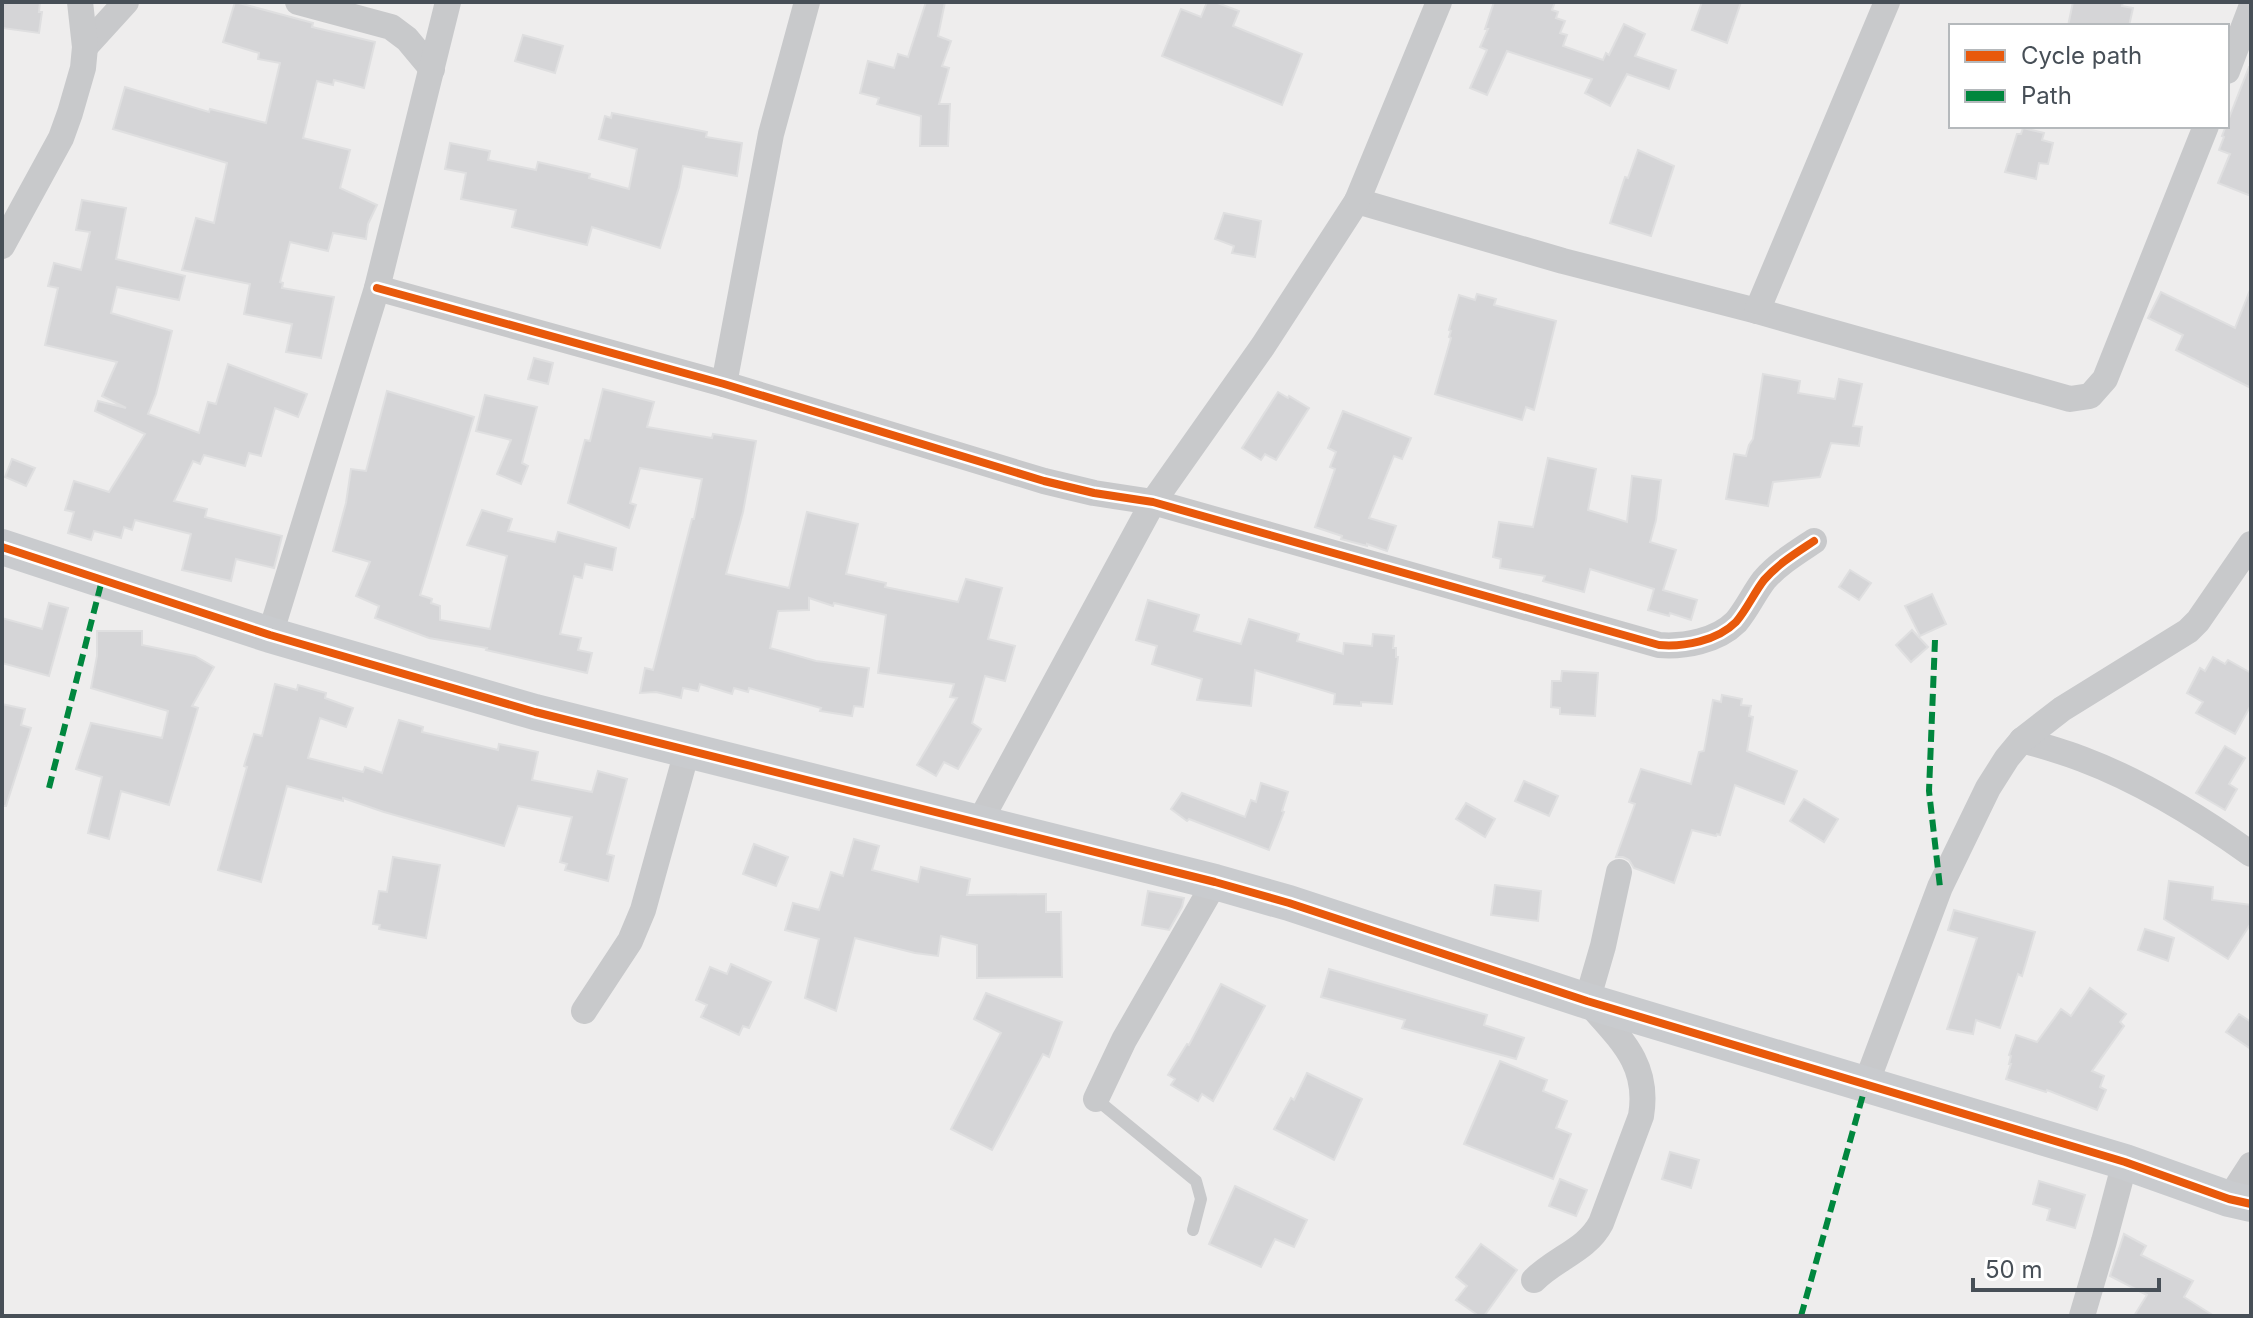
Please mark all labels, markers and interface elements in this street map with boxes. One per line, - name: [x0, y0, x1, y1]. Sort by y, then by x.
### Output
- legend: [1949, 24, 2229, 128]
- text: Cycle path: [2021, 41, 2142, 70]
- text: Path: [2021, 81, 2072, 110]
- scale bar: [1973, 1242, 2159, 1292]
- text: 50 m: [1985, 1255, 2043, 1284]

